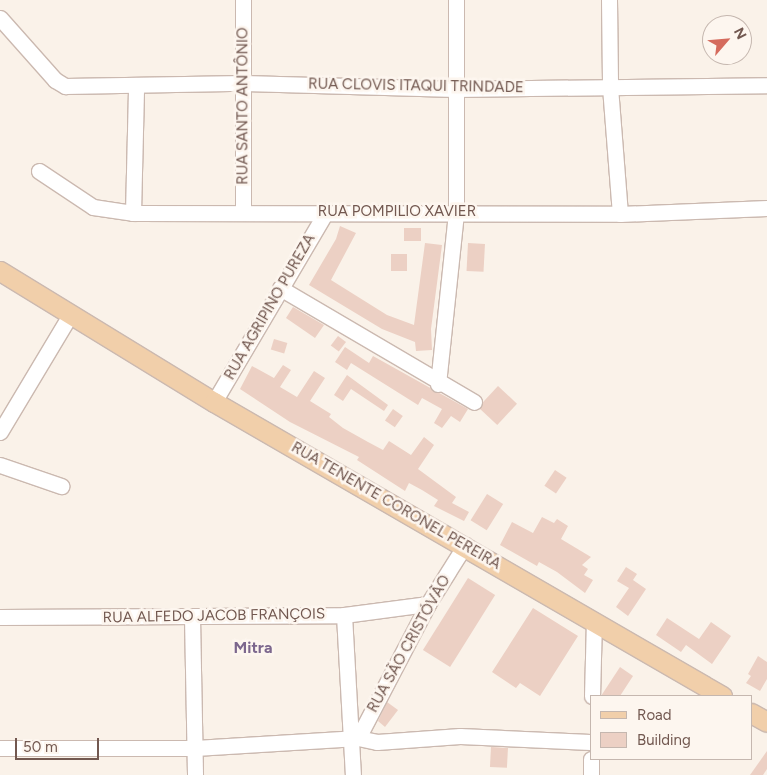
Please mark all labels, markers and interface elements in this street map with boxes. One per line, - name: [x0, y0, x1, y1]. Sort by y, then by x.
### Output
- north arrow: [702, 15, 752, 65]
- text: N: [730, 25, 750, 42]
- street label: RUA SANTO ANTÔNIO: [234, 27, 252, 185]
- street label: RUA CLOVIS ITAQUI TRINDADE: [308, 75, 524, 97]
- street label: RUA POMPILIO XAVIER: [318, 203, 476, 221]
- street label: RUA AGRIPINO PUREZA: [221, 231, 319, 383]
- street label: RUA TENENTE CORONEL PEREIRA: [288, 438, 504, 574]
- street label: RUA SÃO CRISTÓVÃO: [364, 572, 454, 716]
- street label: RUA ALFEDO JACOB FRANÇOIS: [103, 605, 325, 627]
- district label: Mitra: [234, 638, 272, 658]
- legend: [590, 695, 752, 760]
- text: Road: [637, 706, 672, 724]
- scale bar: [18, 728, 101, 760]
- text: Building: [637, 731, 691, 749]
- text: 50 m: [23, 738, 58, 756]

